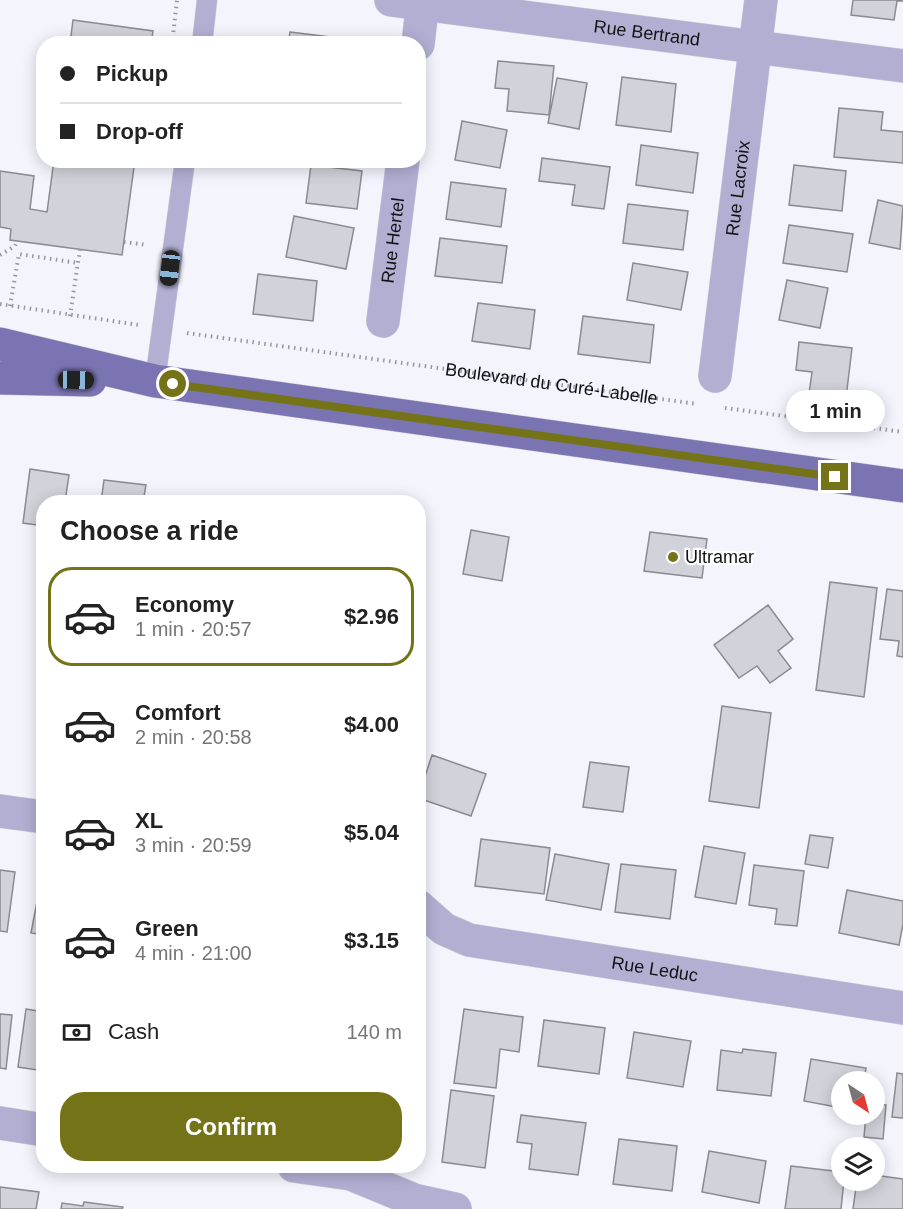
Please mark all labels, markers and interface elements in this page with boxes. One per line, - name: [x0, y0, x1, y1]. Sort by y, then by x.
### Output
- street label: Rue Bertrand: [592, 16, 701, 50]
- text: Pickup: [96, 61, 168, 86]
- text: Drop-off: [96, 119, 183, 144]
- street label: Rue Lacroix: [722, 139, 754, 237]
- street label: Rue Hertel: [378, 197, 408, 285]
- car: [159, 249, 181, 287]
- street label: Boulevard du Curé-Labelle: [444, 359, 659, 408]
- route start: [159, 370, 186, 397]
- car: [58, 371, 94, 389]
- callout: 1 min: [786, 390, 884, 432]
- text: 1 min: [809, 400, 862, 422]
- route end: [821, 463, 848, 490]
- text: Choose a ride: [60, 516, 239, 546]
- place label: Ultramar: [685, 547, 754, 567]
- marker: Ultramar: [666, 550, 680, 564]
- icon: car: [63, 590, 117, 644]
- text: Economy: [135, 592, 234, 617]
- text: $2.96: [344, 604, 399, 629]
- text: 1 min · 20:57: [135, 618, 252, 640]
- icon: car: [63, 698, 117, 752]
- text: Comfort: [135, 700, 221, 725]
- text: $4.00: [344, 712, 399, 737]
- text: 2 min · 20:58: [135, 726, 252, 748]
- icon: car: [63, 806, 117, 860]
- text: XL: [135, 808, 163, 833]
- text: $5.04: [344, 820, 399, 845]
- text: 3 min · 20:59: [135, 834, 252, 856]
- icon: car: [63, 914, 117, 968]
- text: Green: [135, 916, 199, 941]
- text: $3.15: [344, 928, 399, 953]
- text: 4 min · 21:00: [135, 942, 252, 964]
- street label: Rue Leduc: [610, 952, 699, 986]
- icon: cash: [60, 1016, 93, 1049]
- text: Cash: [108, 1019, 159, 1044]
- text: 140 m: [346, 1021, 402, 1043]
- north arrow: [831, 1071, 885, 1125]
- map controls: [831, 1071, 885, 1191]
- button: Confirm: [60, 1092, 402, 1161]
- button: layers: [831, 1137, 885, 1191]

